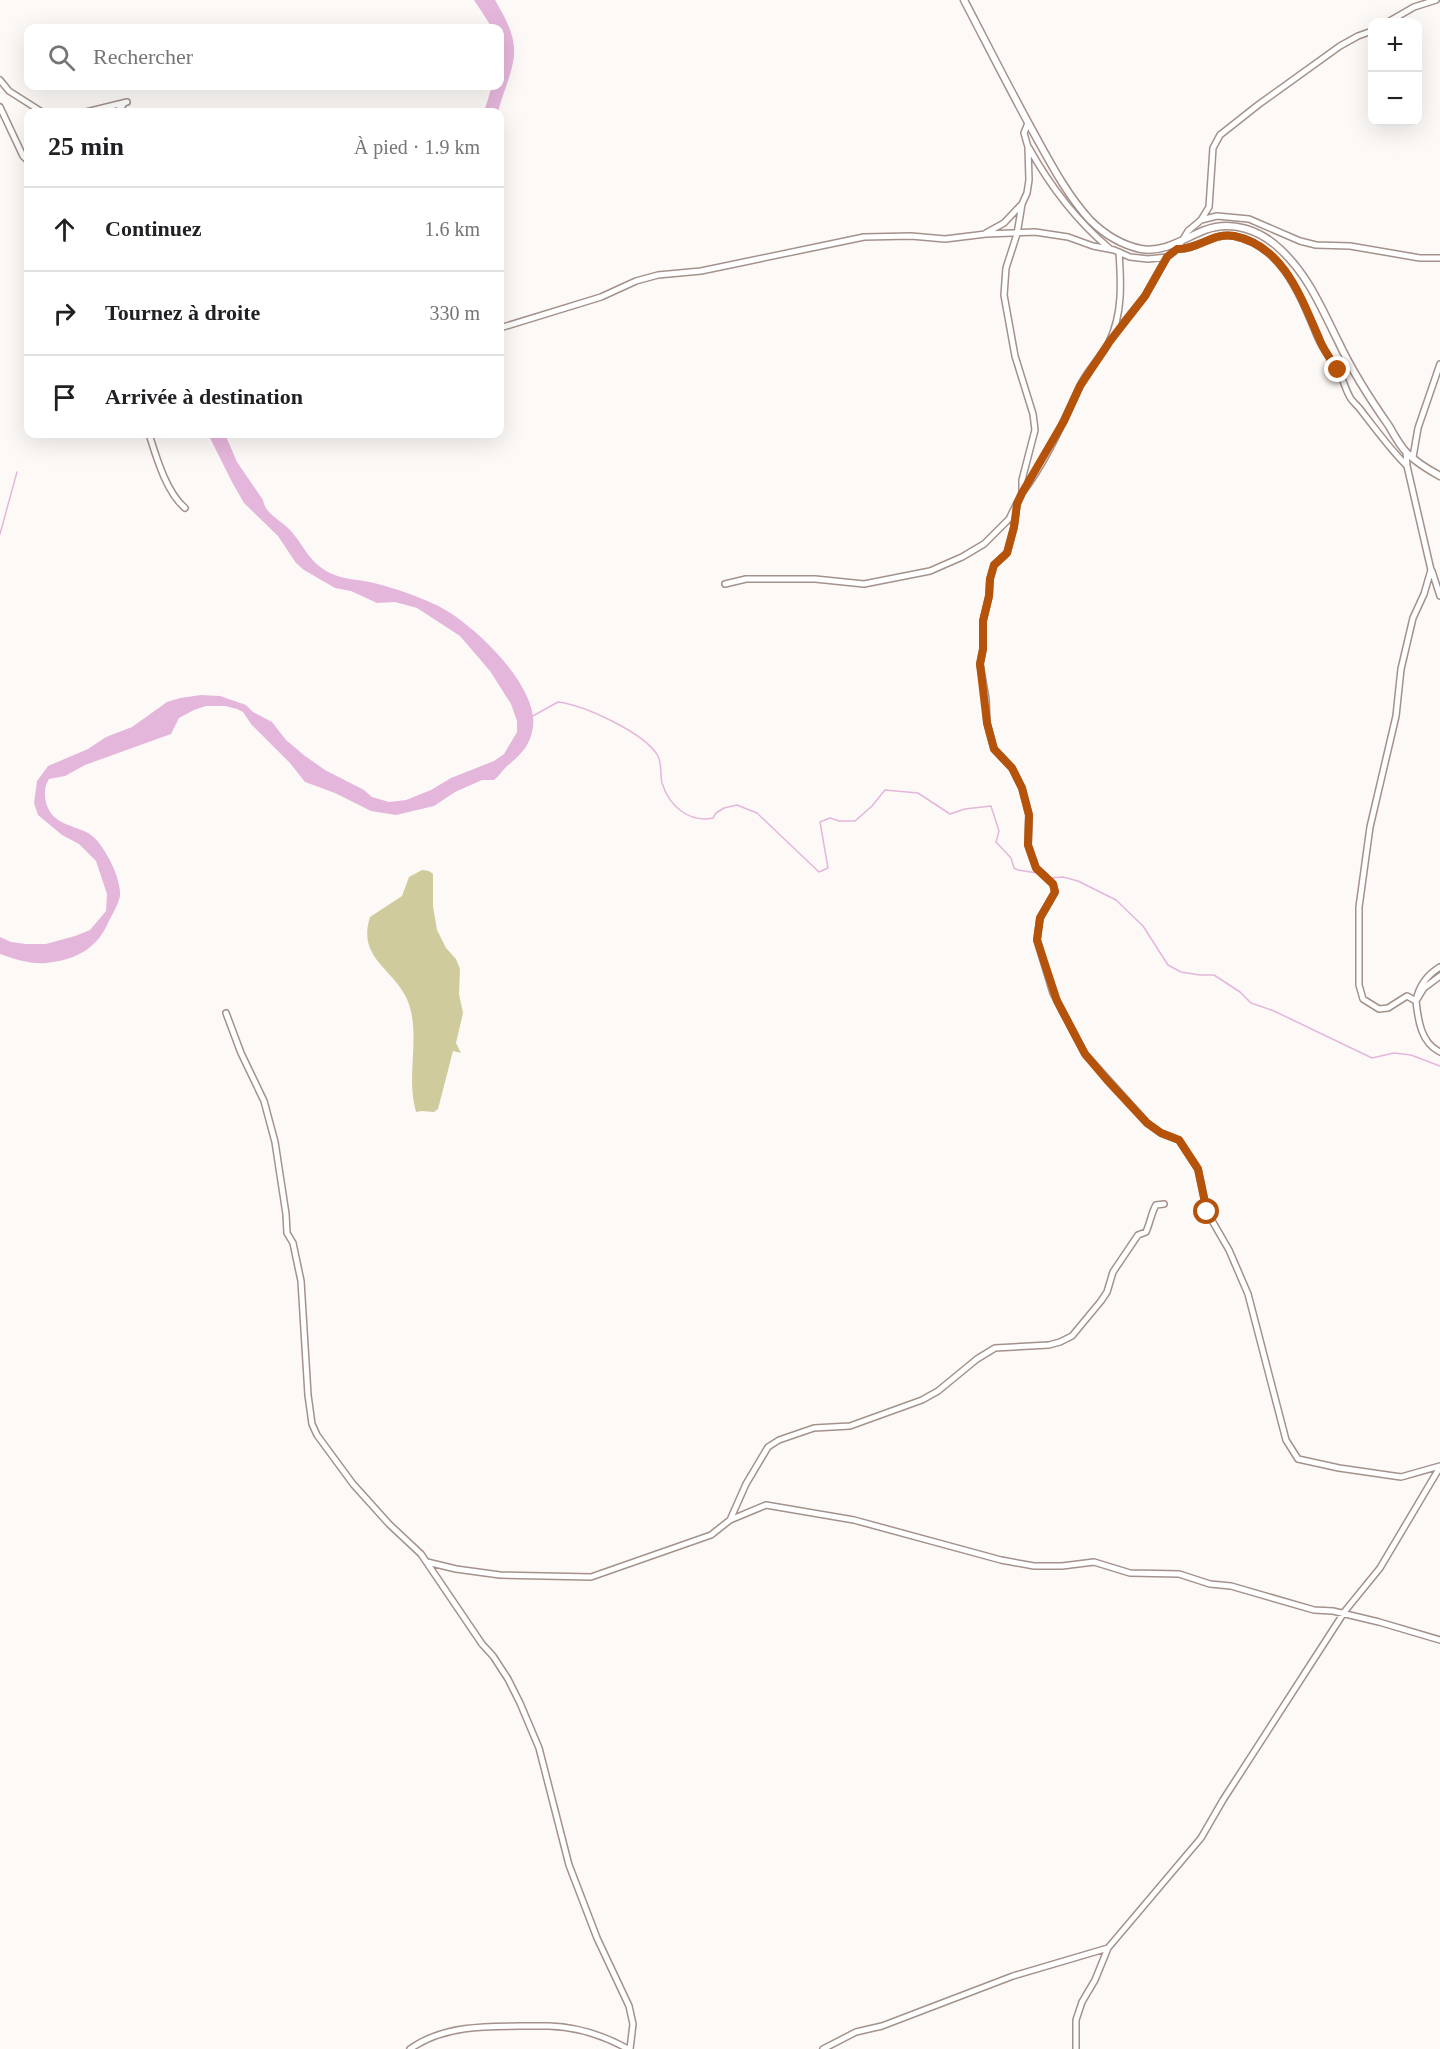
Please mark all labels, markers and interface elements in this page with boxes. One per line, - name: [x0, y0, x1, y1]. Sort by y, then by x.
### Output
- map controls: [1368, 18, 1422, 126]
- button: +: [1368, 18, 1422, 72]
- search box: [24, 24, 504, 90]
- icon: search: [45, 41, 78, 74]
- text: Rechercher: [93, 44, 193, 69]
- button: −: [1368, 72, 1422, 126]
- text: 25 min: [48, 132, 124, 161]
- text: À pied · 1.9 km: [354, 136, 480, 158]
- icon: ahead: [48, 213, 81, 246]
- text: Continuez: [105, 216, 202, 241]
- text: 1.6 km: [424, 218, 480, 240]
- icon: right: [48, 297, 81, 330]
- text: Tournez à droite: [105, 300, 260, 325]
- text: 330 m: [429, 302, 480, 324]
- route end: [1324, 356, 1350, 382]
- icon: arrive: [48, 381, 81, 414]
- text: Arrivée à destination: [105, 384, 303, 409]
- route start: [1193, 1198, 1219, 1224]

